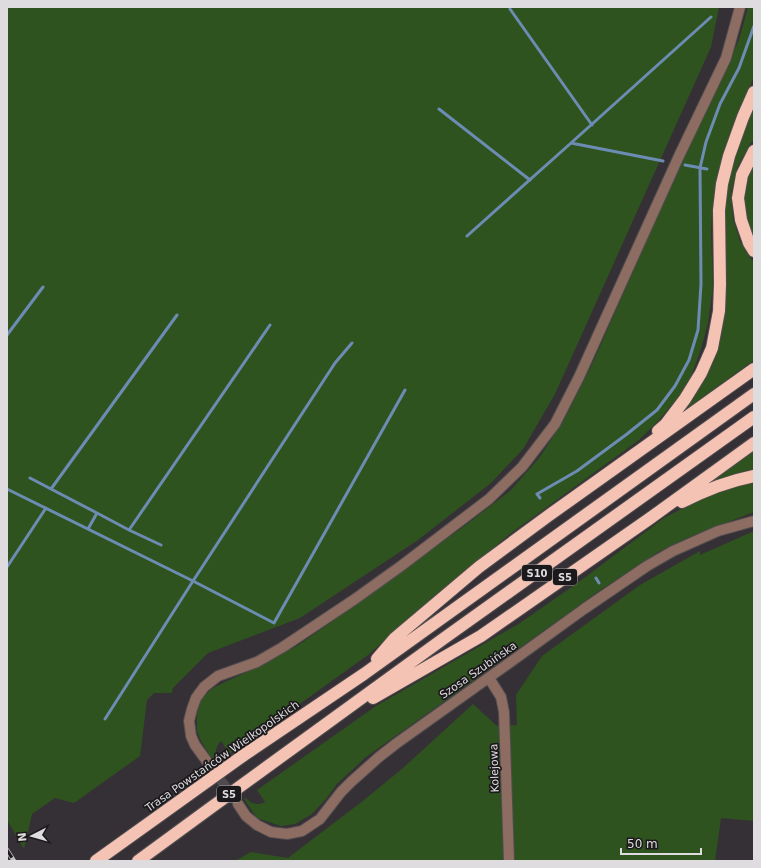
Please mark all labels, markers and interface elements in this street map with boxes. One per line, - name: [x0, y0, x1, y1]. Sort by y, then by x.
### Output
- road number: S10: [522, 565, 552, 581]
- road number: S5: [553, 569, 577, 585]
- street label: Szosa Szubińska: [437, 639, 519, 702]
- street label: Trasa Powstańców Wielkopolskich: [142, 698, 302, 815]
- street label: Kolejowa: [487, 743, 502, 793]
- road number: S5: [217, 786, 241, 802]
- north arrow: [12, 816, 52, 856]
- scale bar: [621, 830, 701, 856]
- text: N: [16, 832, 29, 842]
- text: 50 m: [627, 837, 658, 851]

